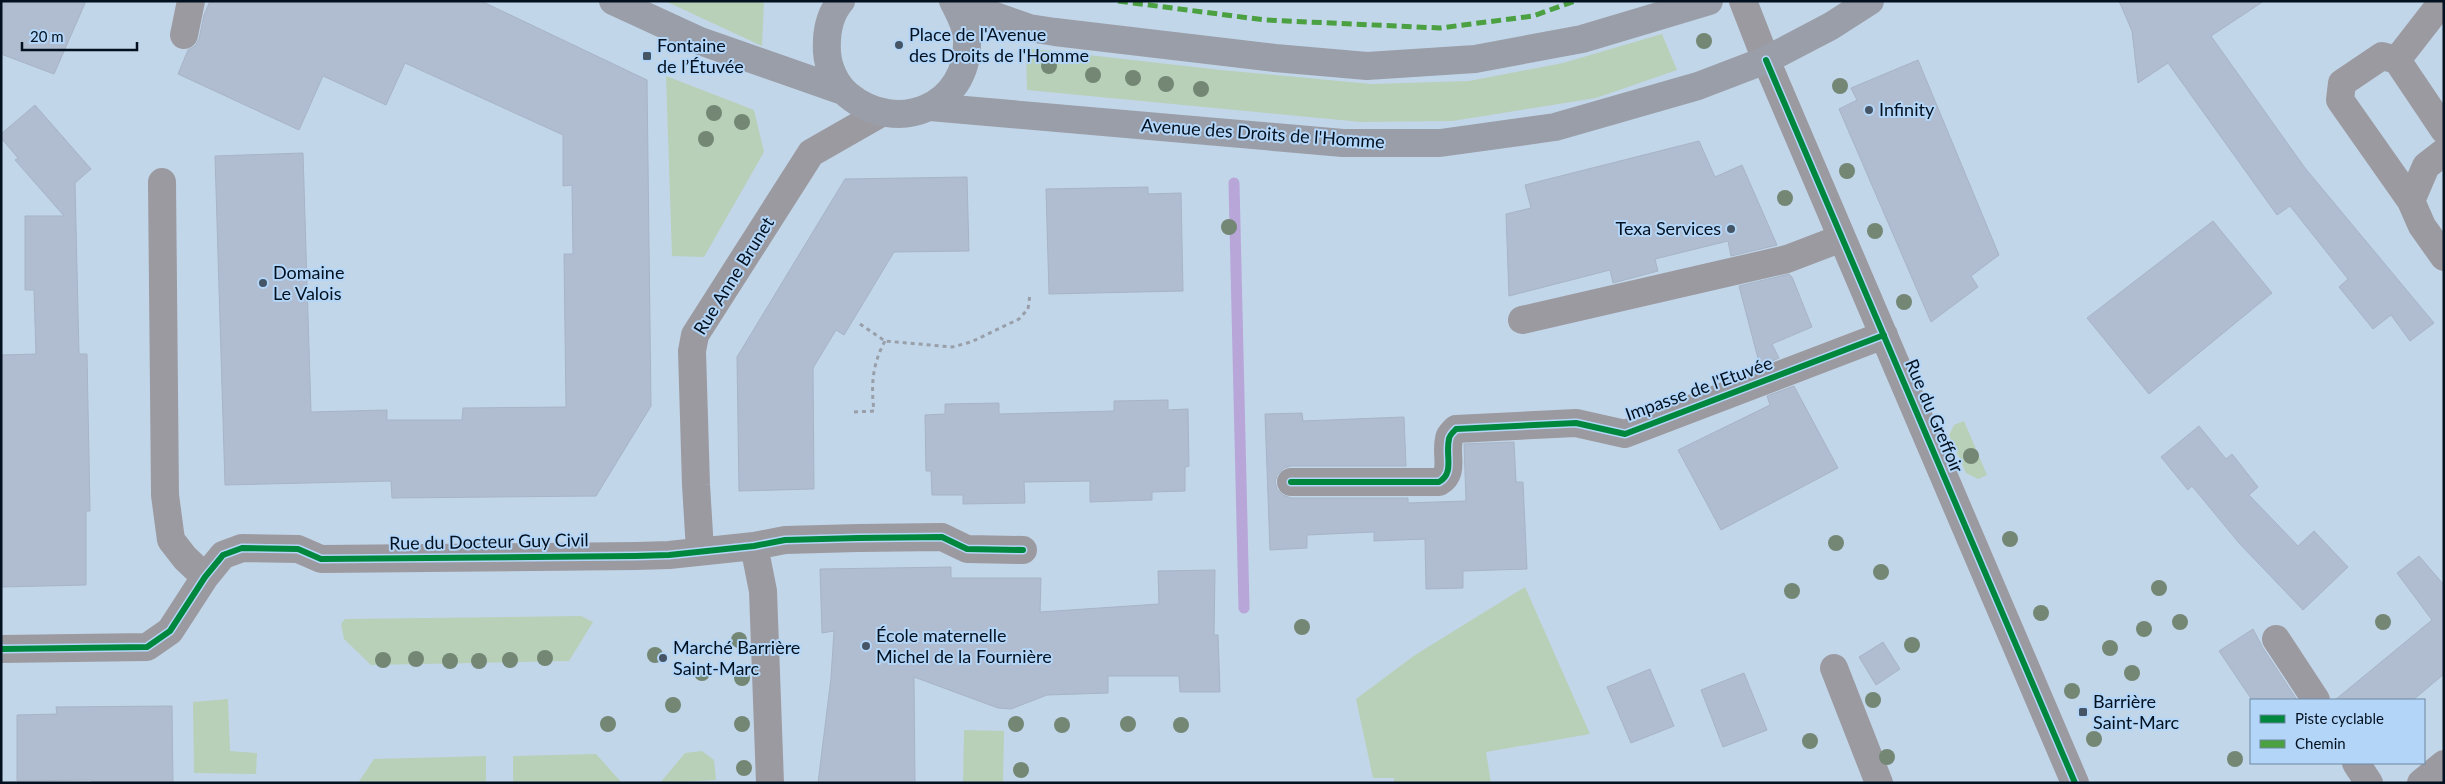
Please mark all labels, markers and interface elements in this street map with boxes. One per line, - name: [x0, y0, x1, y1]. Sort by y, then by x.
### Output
- scale bar: [22, 20, 138, 52]
- place label: Place de l'Avenue des Droits de l'Homme: [909, 23, 1089, 66]
- text: 20 m: [30, 27, 64, 45]
- place label: Fontaine de l’Étuvée: [657, 34, 744, 77]
- marker: Place de l'Avenue des Droits de l'Homme: [893, 39, 905, 51]
- marker: Fontaine de l’Étuvée: [641, 50, 653, 62]
- place label: Infinity: [1879, 98, 1935, 120]
- marker: Infinity: [1863, 104, 1875, 116]
- street label: Avenue des Droits de l'Homme: [1141, 114, 1386, 152]
- street label: Rue Anne Brunet: [688, 212, 778, 338]
- place label: Texa Services: [1616, 217, 1721, 239]
- marker: Texa Services: [1725, 223, 1737, 235]
- place label: Domaine Le Valois: [273, 261, 344, 304]
- marker: Domaine Le Valois: [257, 277, 269, 289]
- street label: Impasse de l'Etuvée: [1622, 351, 1775, 425]
- street label: Rue du Greffoir: [1901, 356, 1969, 476]
- street label: Rue du Docteur Guy Civil: [389, 528, 589, 554]
- place label: École maternelle Michel de la Fournière: [876, 624, 1052, 667]
- place label: Marché Barrière Saint-Marc: [673, 636, 800, 679]
- marker: École maternelle Michel de la Fournière: [860, 640, 872, 652]
- marker: Marché Barrière Saint-Marc: [657, 652, 669, 664]
- place label: Barrière Saint-Marc: [2093, 690, 2180, 733]
- legend: [2250, 699, 2425, 764]
- marker: Barrière Saint-Marc: [2077, 706, 2089, 718]
- text: Piste cyclable: [2295, 709, 2384, 727]
- text: Chemin: [2295, 734, 2346, 752]

